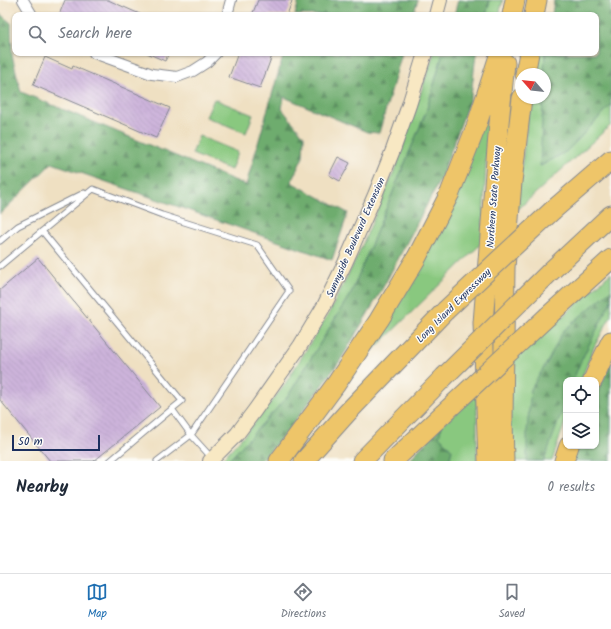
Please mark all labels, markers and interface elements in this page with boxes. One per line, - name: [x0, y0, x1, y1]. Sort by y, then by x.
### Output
- search box: [12, 12, 599, 56]
- text: Search here: [58, 22, 132, 46]
- icon: search: [26, 23, 48, 45]
- north arrow: [515, 68, 551, 104]
- street label: Northern State Parkway: [482, 146, 506, 248]
- street label: Sunnyside Boulevard Extension: [322, 175, 390, 300]
- street label: Long Island Expressway: [413, 264, 495, 347]
- map controls: [563, 377, 599, 449]
- button: locate: [563, 377, 599, 413]
- button: layers: [563, 413, 599, 449]
- scale bar: [12, 433, 100, 452]
- text: 50 m: [18, 433, 43, 451]
- text: Nearby: [16, 474, 68, 501]
- text: 0 results: [548, 477, 595, 498]
- tab: Map: [86, 581, 108, 623]
- tab: Directions: [281, 581, 326, 623]
- tab: Saved: [499, 581, 525, 623]

